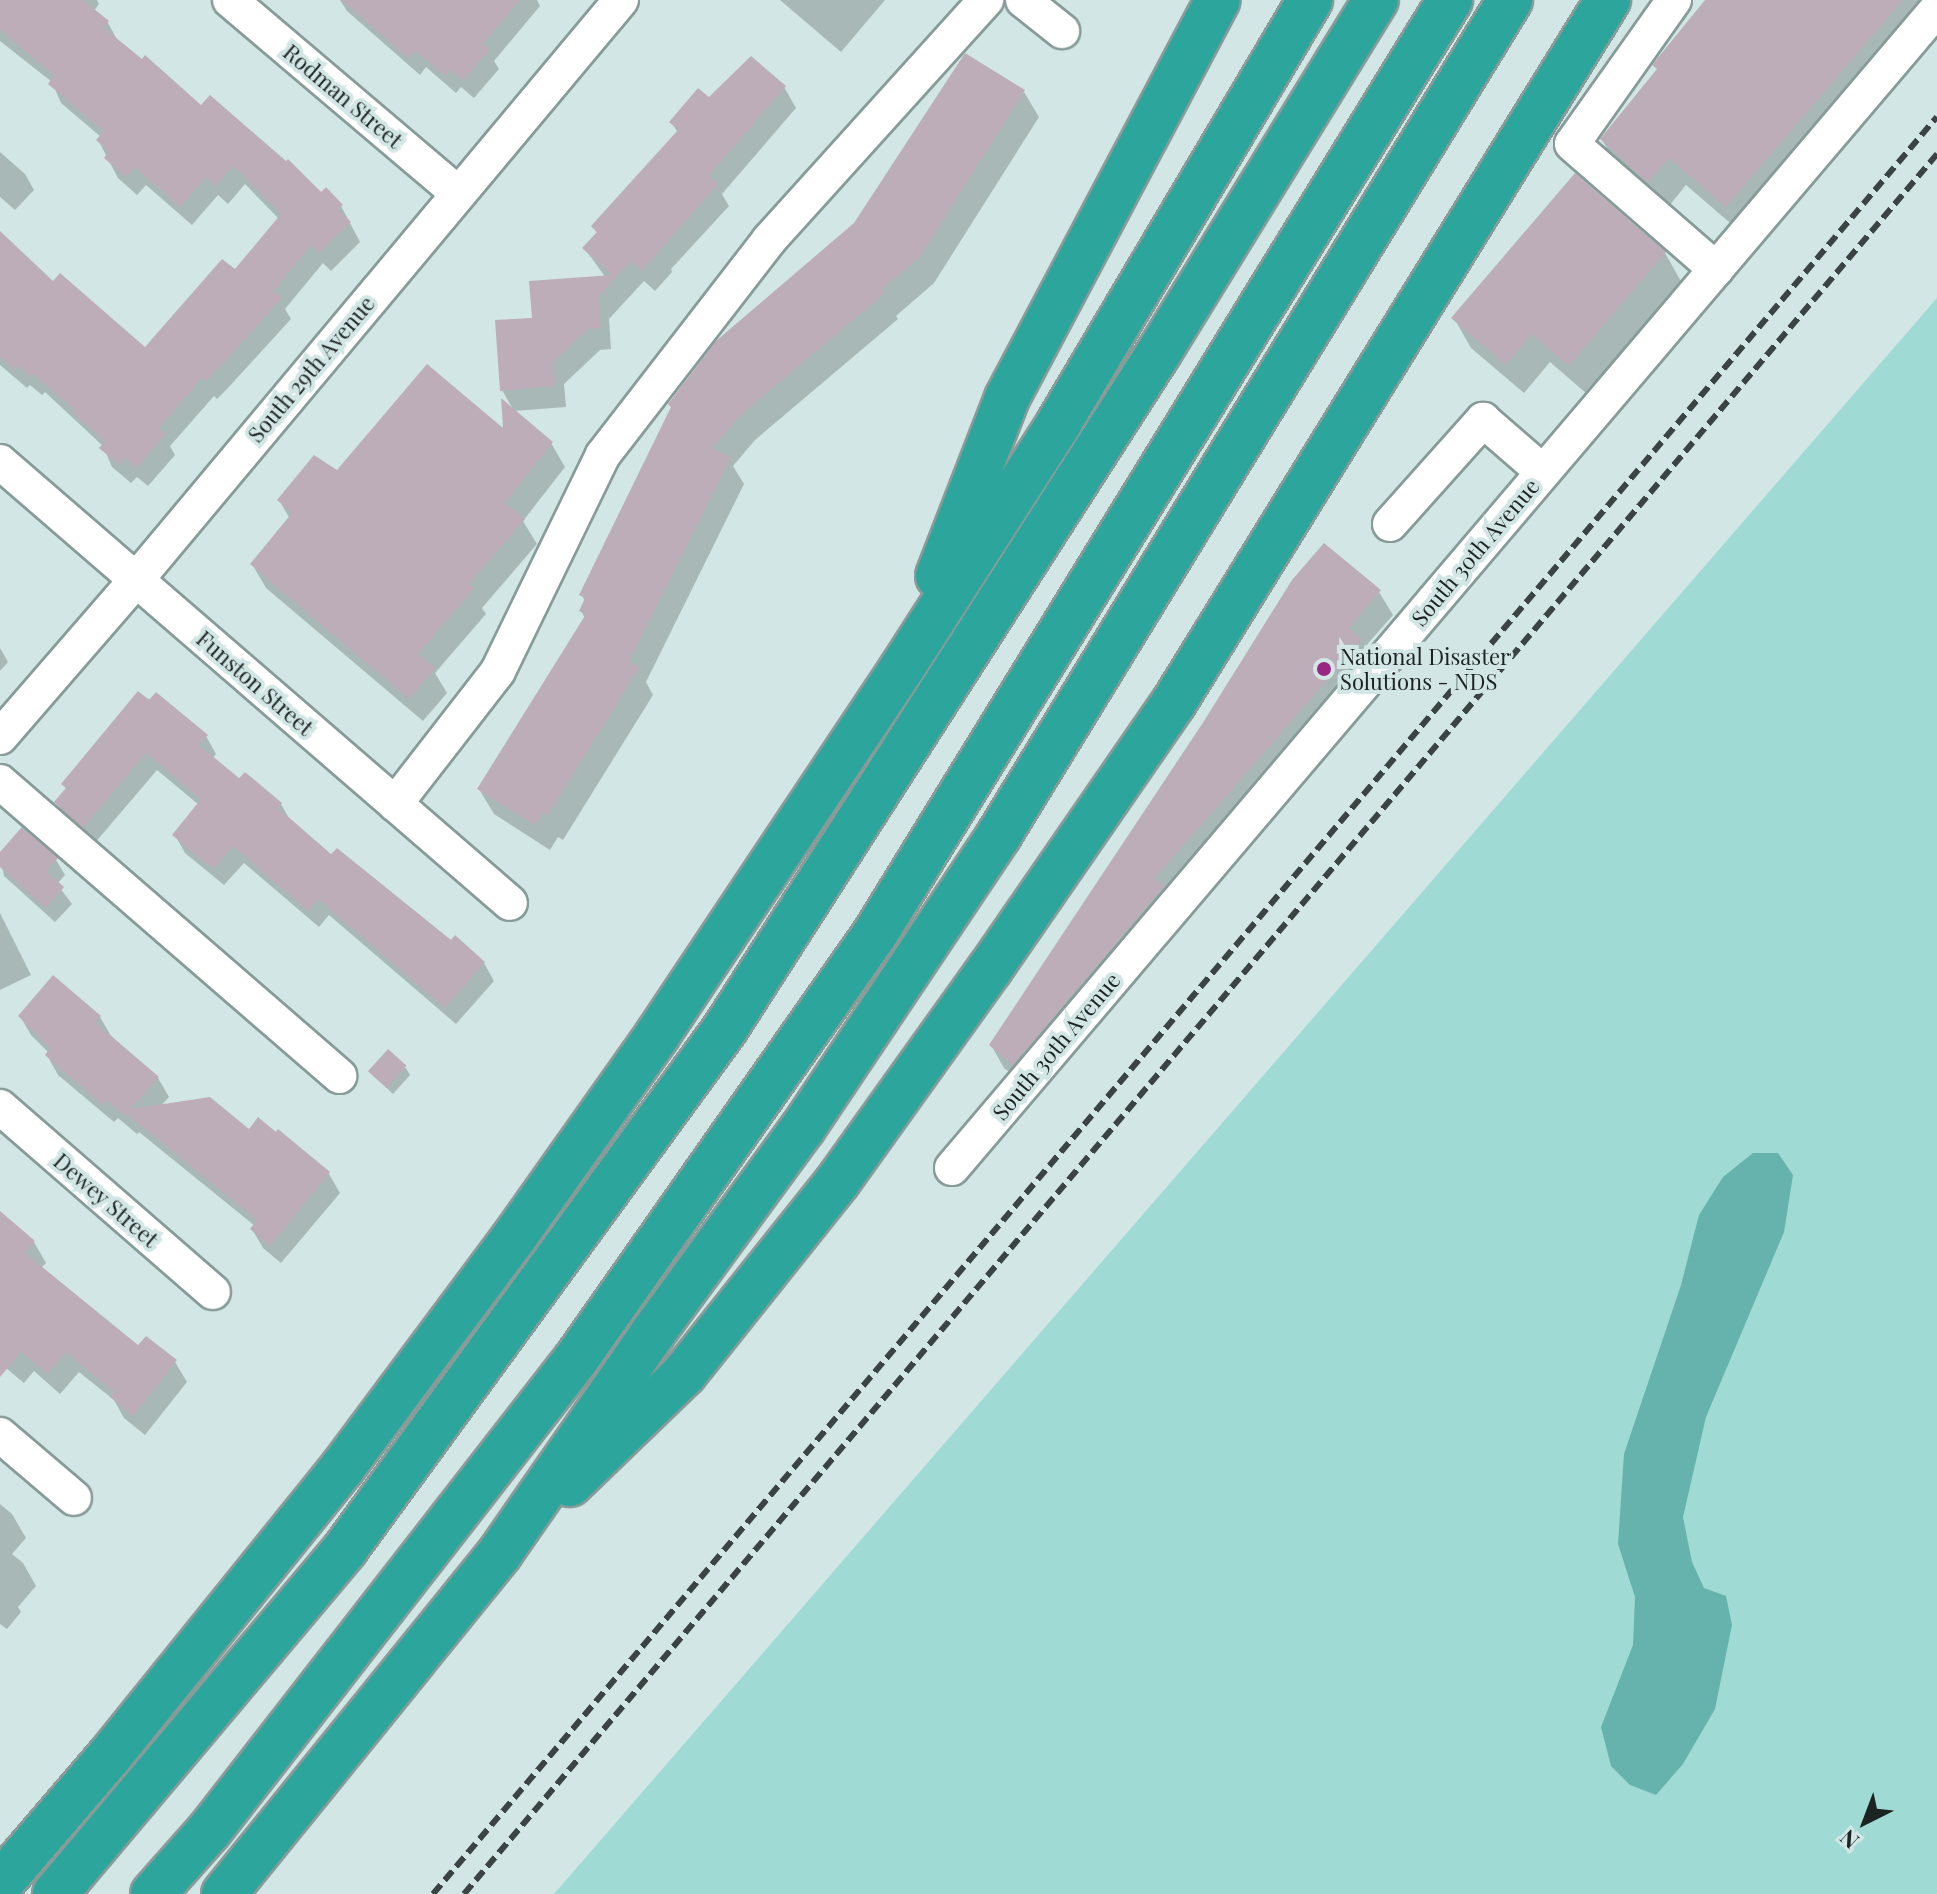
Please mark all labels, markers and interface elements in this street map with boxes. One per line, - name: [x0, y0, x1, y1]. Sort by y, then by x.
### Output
- street label: Rodman Street: [278, 39, 408, 153]
- street label: South 29th Avenue: [242, 290, 380, 448]
- street label: South 30th Avenue: [1405, 473, 1545, 631]
- street label: Funston Street: [191, 625, 319, 741]
- place label: National Disaster Solutions - NDS: [1340, 643, 1510, 694]
- marker: National Disaster Solutions - NDS: [1315, 660, 1333, 678]
- street label: South 30th Avenue: [986, 967, 1126, 1125]
- street label: Dewey Street: [48, 1147, 164, 1253]
- north arrow: [1825, 1782, 1905, 1862]
- text: N: [1833, 1823, 1865, 1856]

